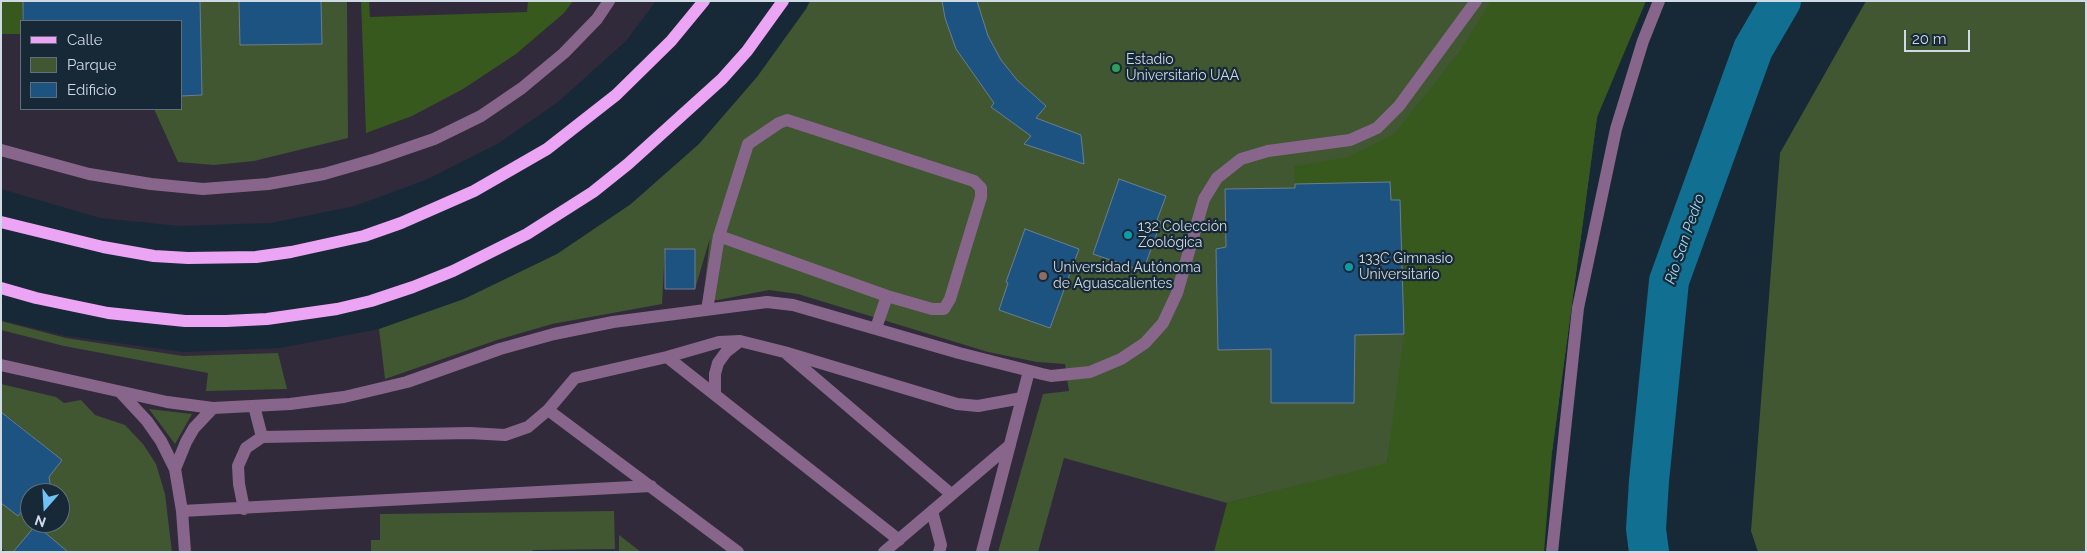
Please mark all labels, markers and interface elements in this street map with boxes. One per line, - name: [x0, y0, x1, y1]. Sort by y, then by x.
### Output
- legend: [20, 20, 182, 110]
- scale bar: [1907, 20, 1973, 52]
- text: 20 m: [1912, 30, 1947, 48]
- text: Calle: [67, 31, 102, 49]
- place label: Estadio Universitario UAA: [1126, 52, 1239, 84]
- text: Parque: [67, 56, 116, 74]
- marker: Estadio Universitario UAA: [1110, 62, 1122, 74]
- text: Edificio: [67, 81, 117, 99]
- water label: Río San Pedro: [1661, 192, 1709, 286]
- place label: 132 Colección Zoológica: [1138, 219, 1227, 252]
- marker: 132 Colección Zoológica: [1122, 229, 1134, 241]
- place label: 133C Gimnasio Universitario: [1359, 251, 1453, 284]
- place label: Universidad Autónoma de Aguascalientes: [1053, 260, 1201, 292]
- marker: 133C Gimnasio Universitario: [1343, 261, 1355, 273]
- marker: Universidad Autónoma de Aguascalientes: [1037, 270, 1049, 282]
- north arrow: [20, 483, 70, 533]
- text: N: [33, 512, 48, 531]

